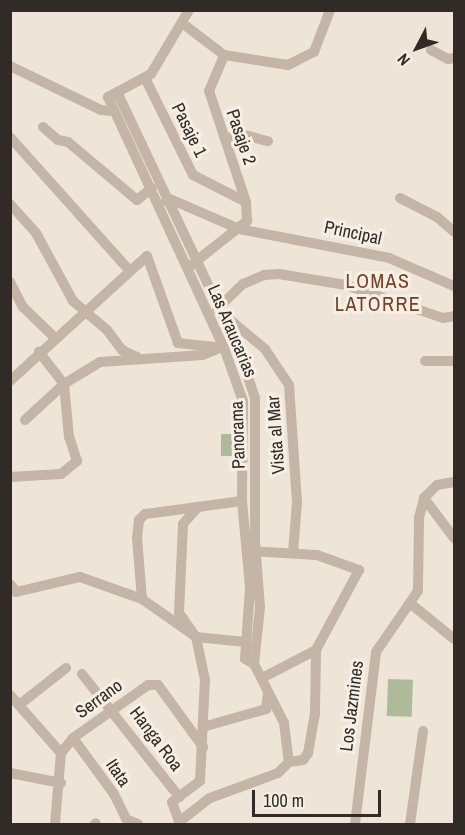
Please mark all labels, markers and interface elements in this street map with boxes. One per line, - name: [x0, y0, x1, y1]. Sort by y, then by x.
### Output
- north arrow: [387, 18, 447, 78]
- text: N: [392, 49, 415, 71]
- street label: Pasaje 1: [167, 99, 211, 161]
- street label: Pasaje 2: [221, 106, 261, 168]
- street label: Principal: [322, 216, 384, 250]
- district label: LOMAS LATORRE: [335, 268, 421, 315]
- street label: Las Araucarias: [203, 281, 261, 381]
- street label: Vista al Mar: [262, 395, 290, 475]
- street label: Panorama: [226, 401, 250, 469]
- street label: Los Jazmines: [336, 659, 368, 753]
- street label: Serrano: [71, 675, 127, 723]
- street label: Hanga Roa: [125, 703, 187, 775]
- street label: Itata: [101, 755, 135, 791]
- scale bar: [255, 778, 384, 816]
- text: 100 m: [263, 788, 304, 813]

